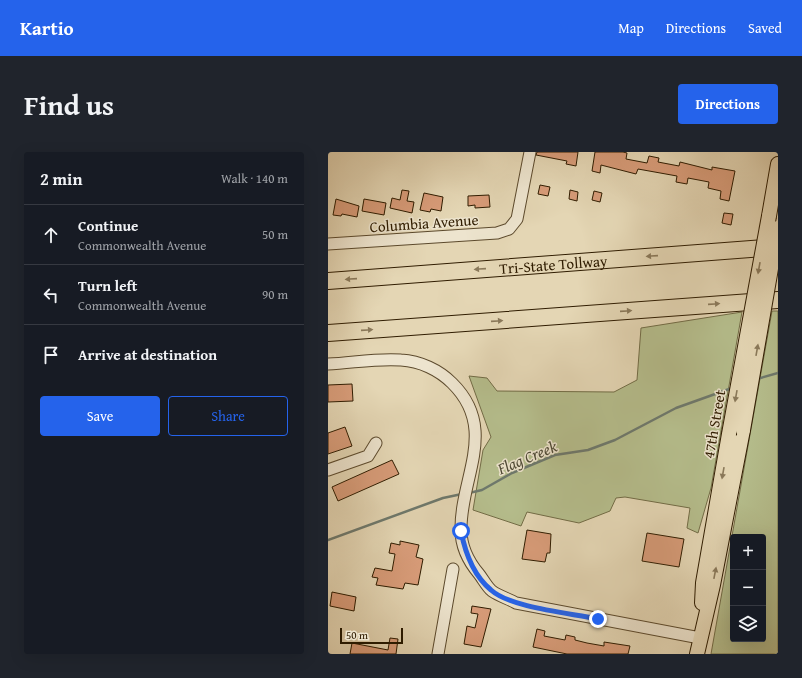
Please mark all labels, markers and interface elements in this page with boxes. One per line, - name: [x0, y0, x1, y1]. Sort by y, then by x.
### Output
- text: Kartio: [20, 14, 74, 42]
- text: Map: [618, 18, 644, 38]
- text: Directions: [666, 18, 726, 38]
- text: Saved: [748, 18, 782, 38]
- text: Find us: [24, 84, 114, 125]
- button: Directions: [678, 84, 778, 124]
- text: 2 min: [40, 166, 82, 191]
- text: Walk · 140 m: [221, 169, 288, 188]
- street label: Columbia Avenue: [369, 209, 479, 237]
- text: Continue: [78, 215, 139, 236]
- icon: ahead: [40, 224, 62, 246]
- text: 50 m: [262, 225, 288, 244]
- text: Commonwealth Avenue: [78, 236, 206, 255]
- street label: Tri-State Tollway: [499, 249, 609, 278]
- one-way arrow: [646, 252, 658, 259]
- one-way arrow: [756, 262, 762, 274]
- one-way arrow: [474, 266, 486, 273]
- text: Turn left: [78, 275, 137, 296]
- one-way arrow: [345, 276, 357, 283]
- icon: left: [40, 284, 62, 306]
- text: 90 m: [262, 285, 288, 304]
- text: Commonwealth Avenue: [78, 296, 206, 315]
- one-way arrow: [708, 301, 721, 307]
- one-way arrow: [620, 308, 632, 315]
- one-way arrow: [491, 318, 503, 325]
- one-way arrow: [361, 326, 373, 333]
- icon: arrive: [40, 344, 62, 366]
- text: Arrive at destination: [78, 344, 217, 365]
- one-way arrow: [754, 344, 760, 356]
- street label: 47th Street: [698, 387, 730, 460]
- one-way arrow: [733, 390, 739, 402]
- button: Save: [40, 396, 160, 436]
- button: Share: [168, 396, 288, 436]
- water label: Flag Creek: [493, 433, 561, 481]
- one-way arrow: [719, 467, 725, 479]
- route start: [452, 522, 470, 540]
- map controls: [730, 534, 766, 642]
- button: +: [730, 534, 766, 570]
- one-way arrow: [713, 567, 719, 579]
- button: −: [730, 570, 766, 606]
- button: layers: [730, 606, 766, 642]
- route end: [589, 610, 607, 628]
- scale bar: [340, 626, 403, 645]
- text: 50 m: [346, 627, 368, 643]

